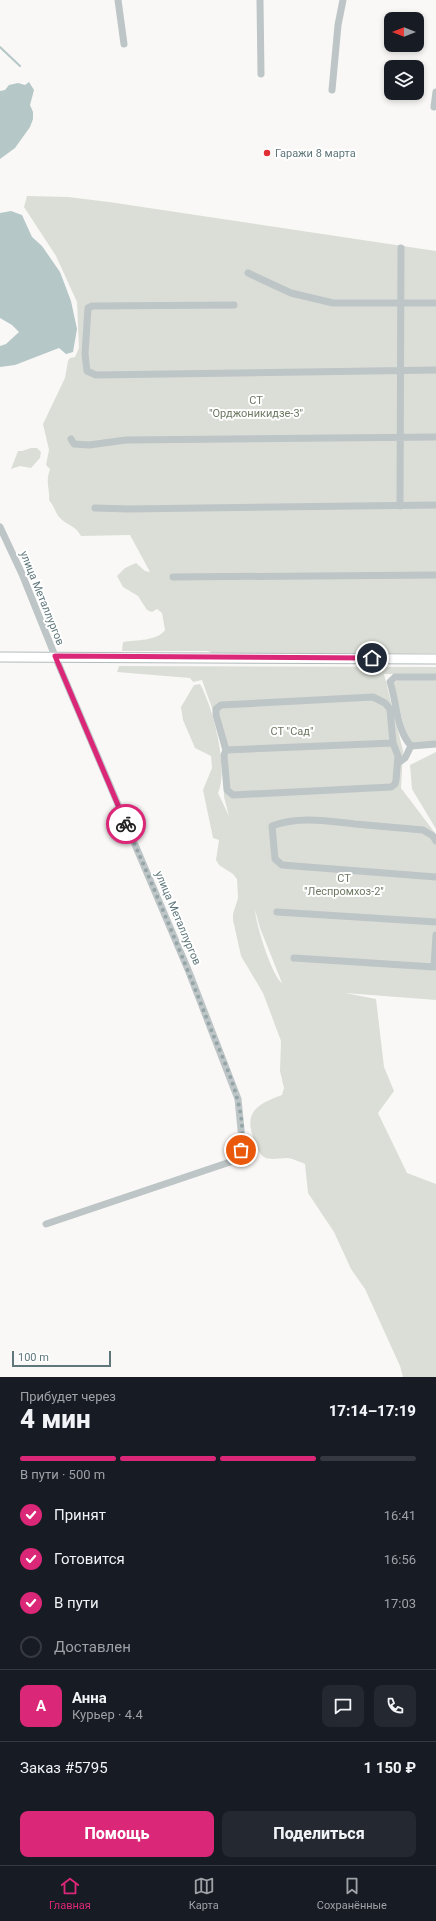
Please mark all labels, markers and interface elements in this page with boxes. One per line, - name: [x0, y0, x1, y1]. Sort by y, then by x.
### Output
- north arrow: [384, 12, 424, 52]
- map controls: [384, 12, 424, 100]
- button: layers: [384, 60, 424, 100]
- place label: Гаражи 8 марта: [275, 147, 356, 160]
- marker: Гаражи 8 марта: [262, 148, 272, 158]
- park label: СТ "Орджоникидзе-3": [209, 394, 303, 420]
- street label: улица Металлургов: [17, 549, 67, 647]
- pin: [355, 641, 389, 675]
- icon: home: [361, 647, 383, 669]
- park label: СТ "Сад": [271, 725, 313, 738]
- courier: [106, 804, 146, 844]
- icon: bike: [115, 813, 137, 835]
- street label: улица Металлургов: [152, 869, 204, 967]
- park label: СТ "Леспромхоз-2": [304, 872, 384, 898]
- pin: [224, 1133, 258, 1167]
- icon: bag: [230, 1139, 252, 1161]
- scale bar: [12, 1349, 111, 1368]
- text: 100 m: [18, 1351, 49, 1364]
- text: Прибудет через: [20, 1389, 116, 1404]
- text: 17:14–17:19: [329, 1402, 416, 1420]
- text: 4 мин: [20, 1404, 91, 1434]
- text: В пути · 500 m: [20, 1467, 105, 1482]
- icon: check: [20, 1504, 42, 1526]
- text: Принят: [54, 1506, 106, 1524]
- text: 16:41: [384, 1508, 416, 1523]
- icon: check: [20, 1548, 42, 1570]
- text: Готовится: [54, 1550, 125, 1568]
- text: 16:56: [384, 1552, 416, 1567]
- icon: check: [20, 1592, 42, 1614]
- text: В пути: [54, 1594, 99, 1612]
- text: 17:03: [384, 1596, 416, 1611]
- text: Доставлен: [54, 1638, 131, 1656]
- button: chat: [322, 1685, 364, 1727]
- button: phone: [374, 1685, 416, 1727]
- text: Анна: [72, 1689, 107, 1707]
- text: А: [36, 1697, 46, 1715]
- text: Курьер · 4.4: [72, 1707, 143, 1722]
- text: Заказ #5795: [20, 1759, 108, 1777]
- text: 1 150 ₽: [364, 1759, 416, 1777]
- button: Помощь: [20, 1811, 214, 1857]
- button: Поделиться: [222, 1811, 416, 1857]
- tab: Главная: [49, 1875, 91, 1912]
- tab: Карта: [189, 1875, 219, 1912]
- tab: Сохранённые: [317, 1875, 387, 1912]

